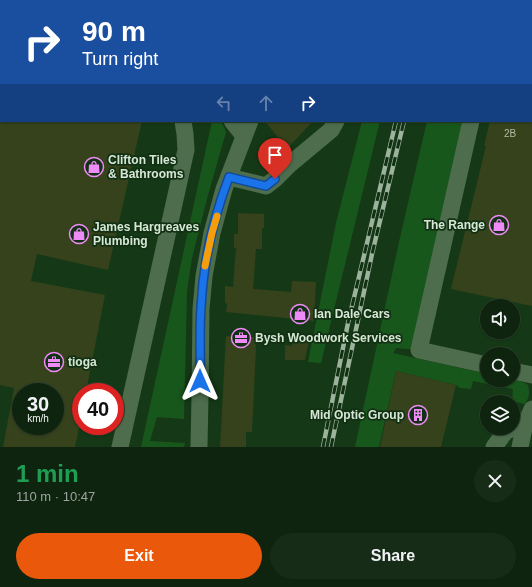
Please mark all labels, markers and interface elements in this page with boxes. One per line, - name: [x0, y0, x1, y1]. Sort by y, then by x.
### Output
- icon: right: [16, 16, 68, 68]
- text: 90 m: [82, 16, 146, 47]
- text: Turn right: [82, 49, 158, 69]
- icon: left: [213, 92, 235, 114]
- icon: ahead: [255, 92, 277, 114]
- icon: right: [297, 92, 319, 114]
- house number: 2B: [504, 128, 516, 139]
- pin: [258, 138, 292, 179]
- icon: arrive: [264, 144, 286, 166]
- place label: Clifton Tiles & Bathrooms: [108, 153, 184, 181]
- shop icon: Clifton Tiles & Bathrooms: [83, 156, 105, 178]
- shop icon: The Range: [488, 214, 510, 236]
- place label: The Range: [424, 218, 485, 232]
- place label: James Hargreaves Plumbing: [93, 220, 199, 248]
- shop icon: James Hargreaves Plumbing: [68, 223, 90, 245]
- map controls: [480, 299, 520, 435]
- button: sound: [480, 299, 520, 339]
- shop icon: Ian Dale Cars: [289, 303, 311, 325]
- place label: Ian Dale Cars: [314, 307, 390, 321]
- office icon: Bysh Woodwork Services: [230, 327, 252, 349]
- place label: Bysh Woodwork Services: [255, 331, 402, 345]
- button: search: [480, 347, 520, 387]
- office icon: tioga: [43, 351, 65, 373]
- place label: tioga: [68, 355, 97, 369]
- position arrow: [179, 360, 221, 402]
- speed limit sign: 40: [72, 383, 124, 435]
- text: 30: [27, 393, 49, 415]
- button: layers: [480, 395, 520, 435]
- building icon: Mid Optic Group: [407, 404, 429, 426]
- place label: Mid Optic Group: [310, 408, 404, 422]
- text: km/h: [27, 413, 49, 424]
- text: 1 min: [16, 460, 79, 487]
- button: close: [474, 460, 516, 502]
- text: 110 m · 10:47: [16, 489, 95, 504]
- button: Exit: [16, 533, 262, 579]
- button: Share: [270, 533, 516, 579]

